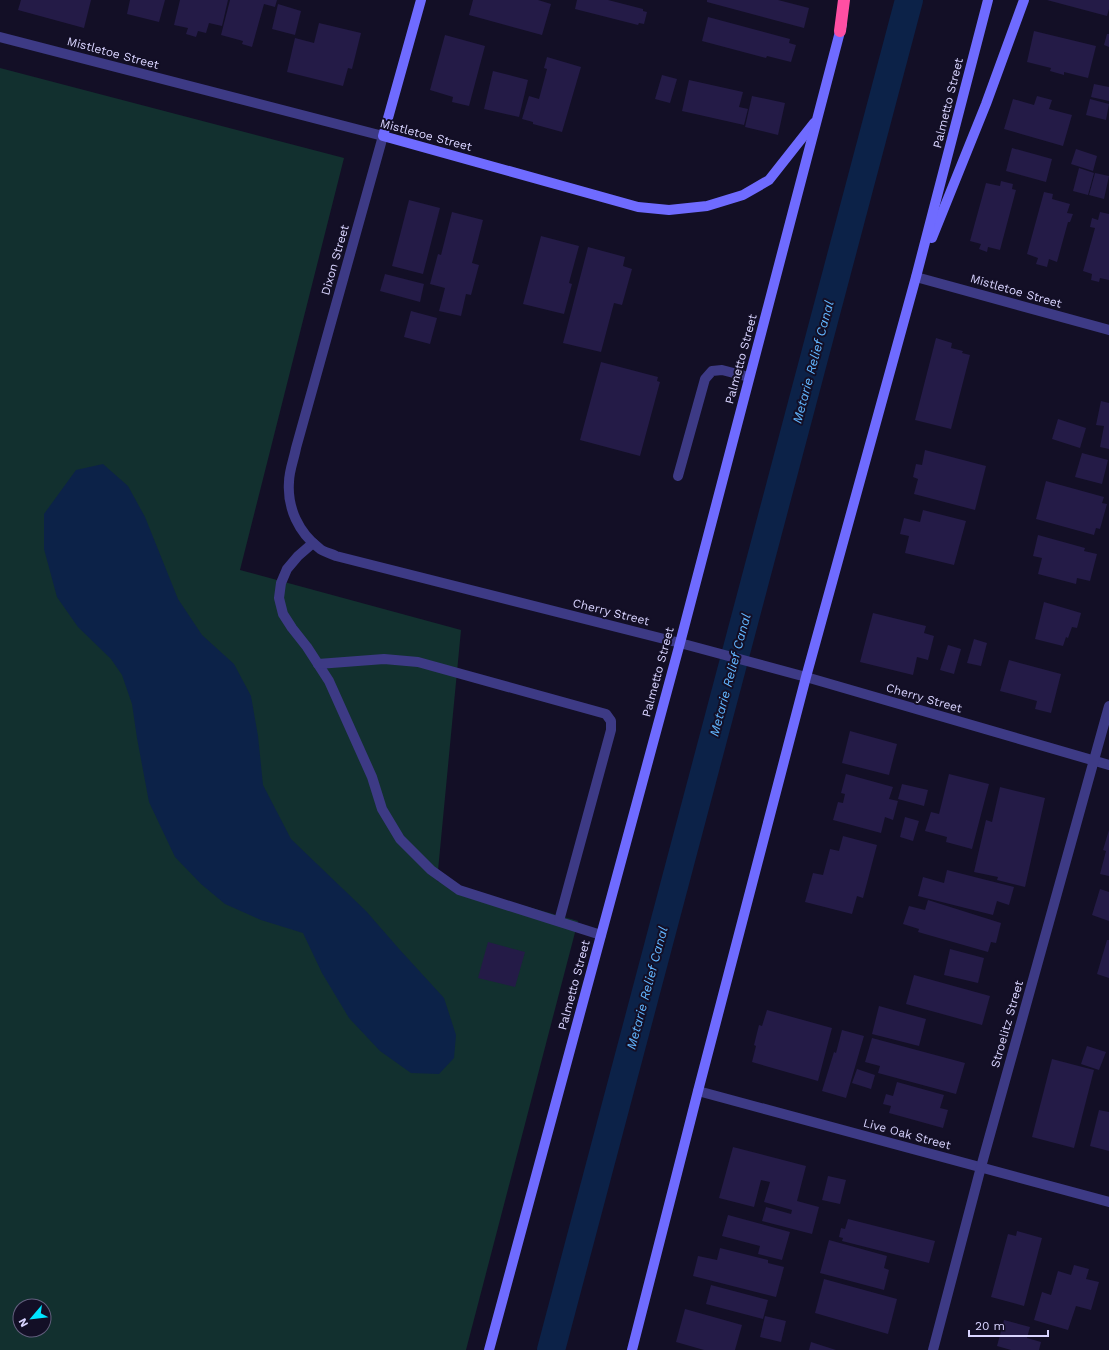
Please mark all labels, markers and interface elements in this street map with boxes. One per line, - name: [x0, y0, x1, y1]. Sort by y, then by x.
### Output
- street label: Mistletoe Street: [66, 34, 160, 72]
- street label: Palmetto Street: [930, 56, 966, 150]
- street label: Mistletoe Street: [379, 116, 473, 154]
- street label: Dixon Street: [318, 223, 352, 297]
- street label: Mistletoe Street: [969, 271, 1063, 311]
- water label: Metarie Relief Canal: [789, 299, 837, 425]
- street label: Palmetto Street: [722, 312, 760, 406]
- street label: Cherry Street: [571, 596, 651, 628]
- water label: Metarie Relief Canal: [706, 612, 754, 738]
- street label: Palmetto Street: [639, 625, 677, 719]
- street label: Cherry Street: [884, 680, 964, 716]
- water label: Metarie Relief Canal: [623, 925, 671, 1051]
- street label: Palmetto Street: [555, 938, 593, 1032]
- street label: Stroelitz Street: [988, 979, 1026, 1069]
- street label: Live Oak Street: [862, 1116, 952, 1152]
- north arrow: [12, 1298, 52, 1338]
- scale bar: [969, 1312, 1048, 1338]
- text: N: [16, 1316, 31, 1329]
- text: 20 m: [975, 1319, 1005, 1333]

